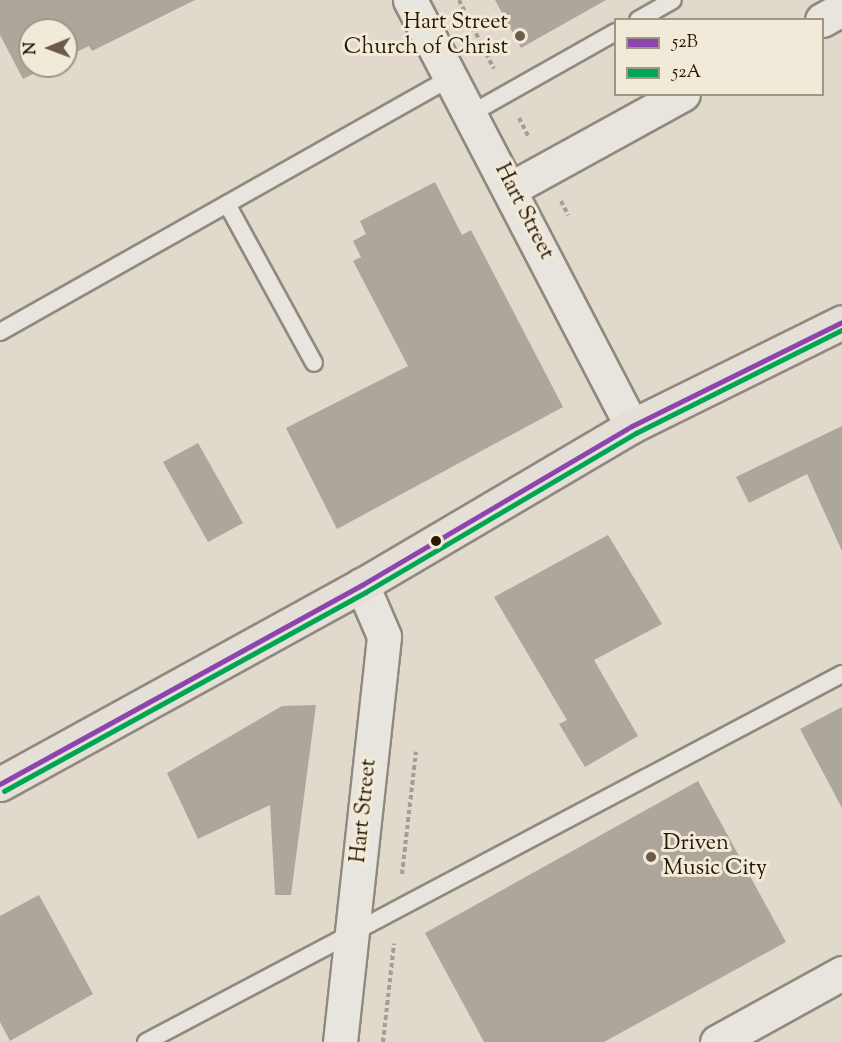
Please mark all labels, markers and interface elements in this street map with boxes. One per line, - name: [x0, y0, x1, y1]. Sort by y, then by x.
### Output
- place label: Hart Street Church of Christ: [344, 10, 508, 62]
- north arrow: [18, 18, 78, 78]
- legend: [614, 18, 824, 96]
- marker: Hart Street Church of Christ: [513, 29, 527, 43]
- text: 52B: [672, 30, 698, 56]
- text: N: [20, 42, 43, 55]
- text: 52A: [672, 60, 701, 86]
- street label: Hart Street: [488, 159, 558, 265]
- unlabelled marker: [430, 535, 442, 547]
- street label: Hart Street: [346, 758, 384, 864]
- place label: Driven Music City: [663, 831, 767, 882]
- marker: Driven Music City: [644, 850, 658, 864]

